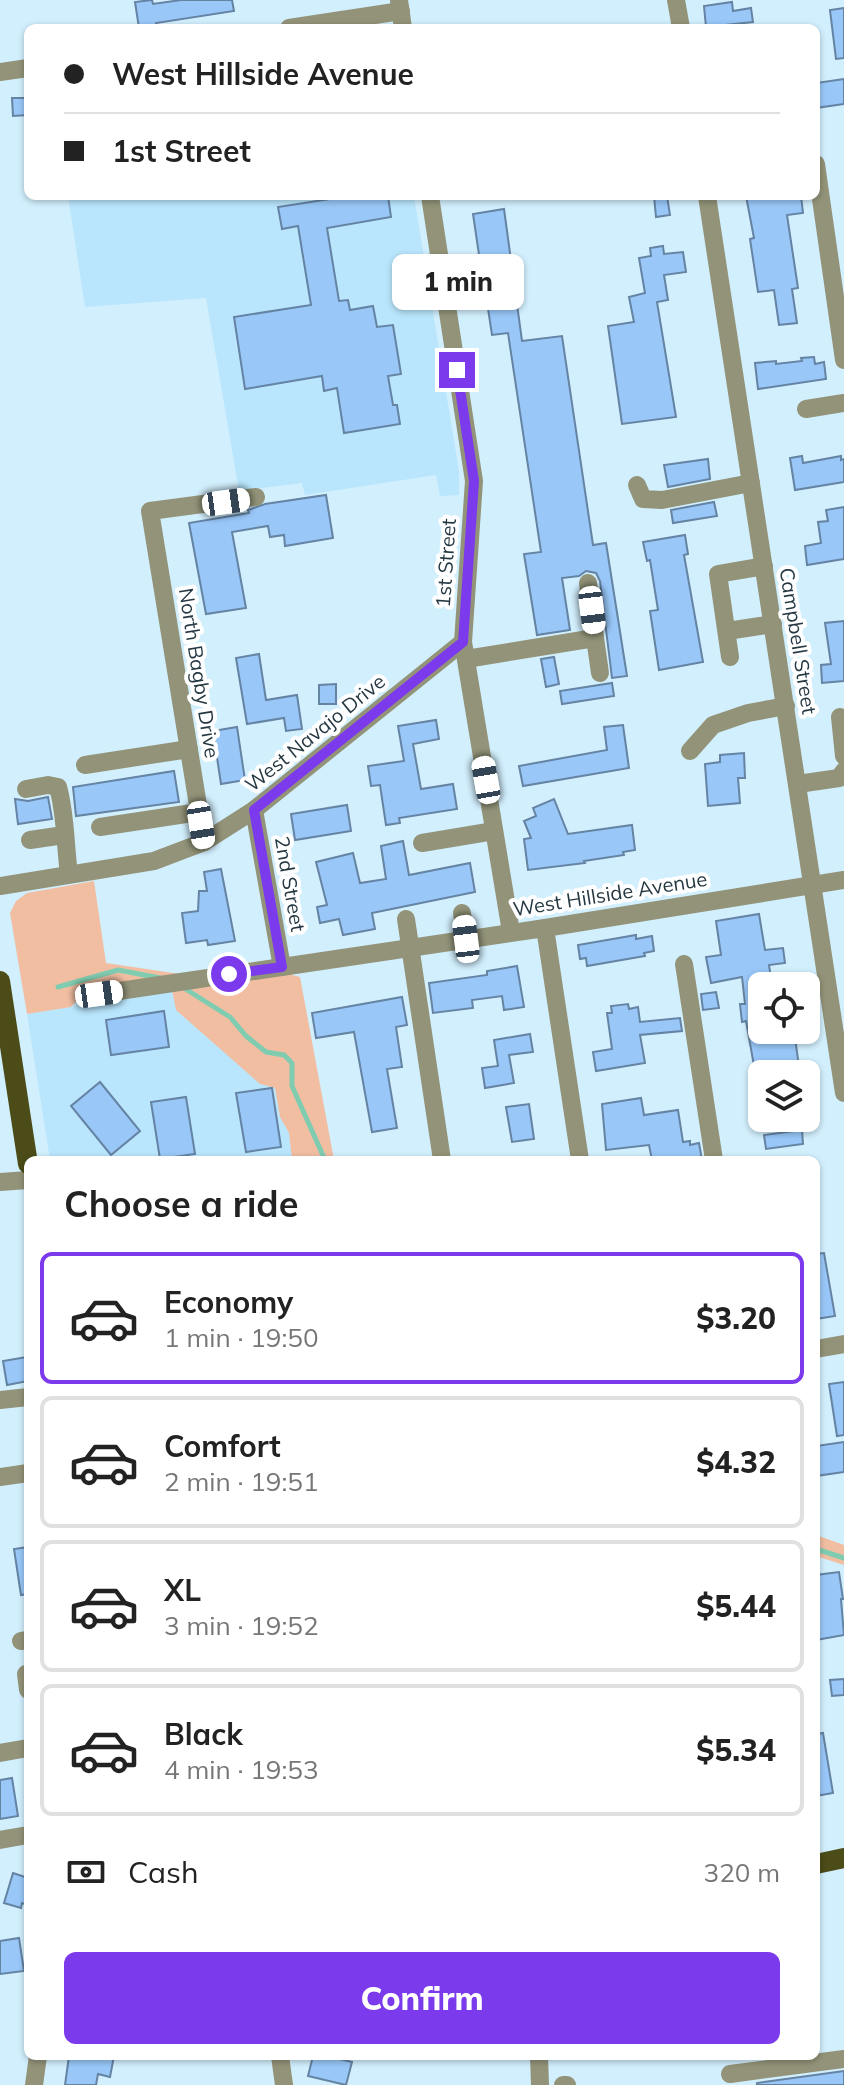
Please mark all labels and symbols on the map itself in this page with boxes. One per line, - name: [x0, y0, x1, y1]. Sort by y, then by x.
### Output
- callout: 1 min: [391, 254, 523, 310]
- route end: [439, 352, 475, 388]
- car: [201, 487, 251, 517]
- street label: 1st Street: [430, 518, 461, 608]
- street label: Campbell Street: [775, 566, 822, 716]
- car: [577, 585, 607, 635]
- street label: North Bagby Drive: [174, 586, 225, 760]
- street label: West Navajo Drive: [240, 668, 390, 797]
- car: [470, 754, 502, 806]
- car: [185, 799, 217, 851]
- street label: 2nd Street: [270, 834, 311, 933]
- street label: West Hillside Avenue: [511, 866, 709, 921]
- car: [451, 914, 481, 964]
- route start: [211, 956, 247, 992]
- car: [74, 979, 124, 1009]

